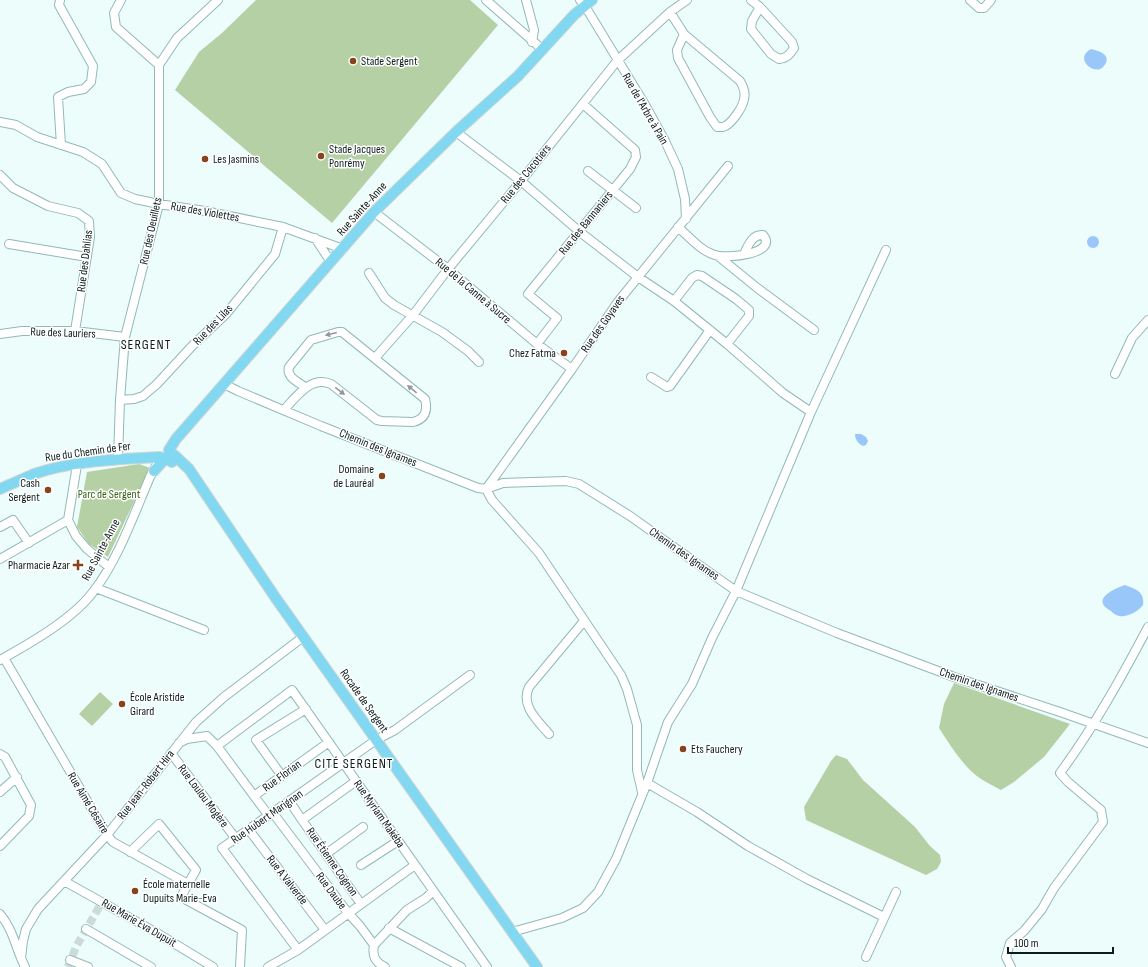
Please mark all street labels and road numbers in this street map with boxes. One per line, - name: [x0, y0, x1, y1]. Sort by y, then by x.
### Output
- street label: Rue de l'Arbre à Pain: [618, 70, 672, 148]
- street label: Rue des Cocotiers: [497, 141, 555, 207]
- street label: Rue Sainte-Anne: [334, 179, 390, 239]
- street label: Rue des Bannaniers: [556, 188, 616, 258]
- street label: Rue des Oeuillets: [137, 196, 165, 266]
- street label: Rue des Violettes: [170, 199, 240, 225]
- street label: Rue des Dahlias: [74, 229, 96, 293]
- street label: Rue de la Canne à Sucre: [432, 255, 514, 327]
- street label: Rue des Goyaves: [578, 292, 628, 356]
- street label: Rue des Lilas: [190, 301, 236, 349]
- street label: Rue des Lauriers: [30, 324, 96, 342]
- street label: Chemin des Ignames: [337, 426, 419, 470]
- street label: Rue du Chemin de Fer: [44, 438, 132, 465]
- street label: Rue Sainte-Anne: [79, 517, 124, 583]
- street label: Chemin des Ignames: [646, 524, 722, 584]
- street label: Chemin des Ignames: [938, 664, 1020, 706]
- street label: Rocade de Sergent: [336, 666, 392, 736]
- street label: Rue Jean-Robert Hira: [114, 747, 178, 823]
- street label: Rue Florian: [260, 757, 304, 795]
- street label: Rue Loulou Mogère: [174, 761, 232, 831]
- street label: Rue Aimé Césaire: [64, 770, 112, 837]
- street label: Rue Myriam Makéba: [350, 777, 408, 851]
- street label: Rue Hubert Marignan: [228, 787, 306, 847]
- street label: Rue Étienne Cognon: [303, 825, 361, 899]
- street label: Rue A Valverde: [263, 852, 311, 908]
- street label: Rue Daube: [312, 869, 350, 913]
- street label: Rue Marie Éva Dupuit: [99, 895, 179, 951]

